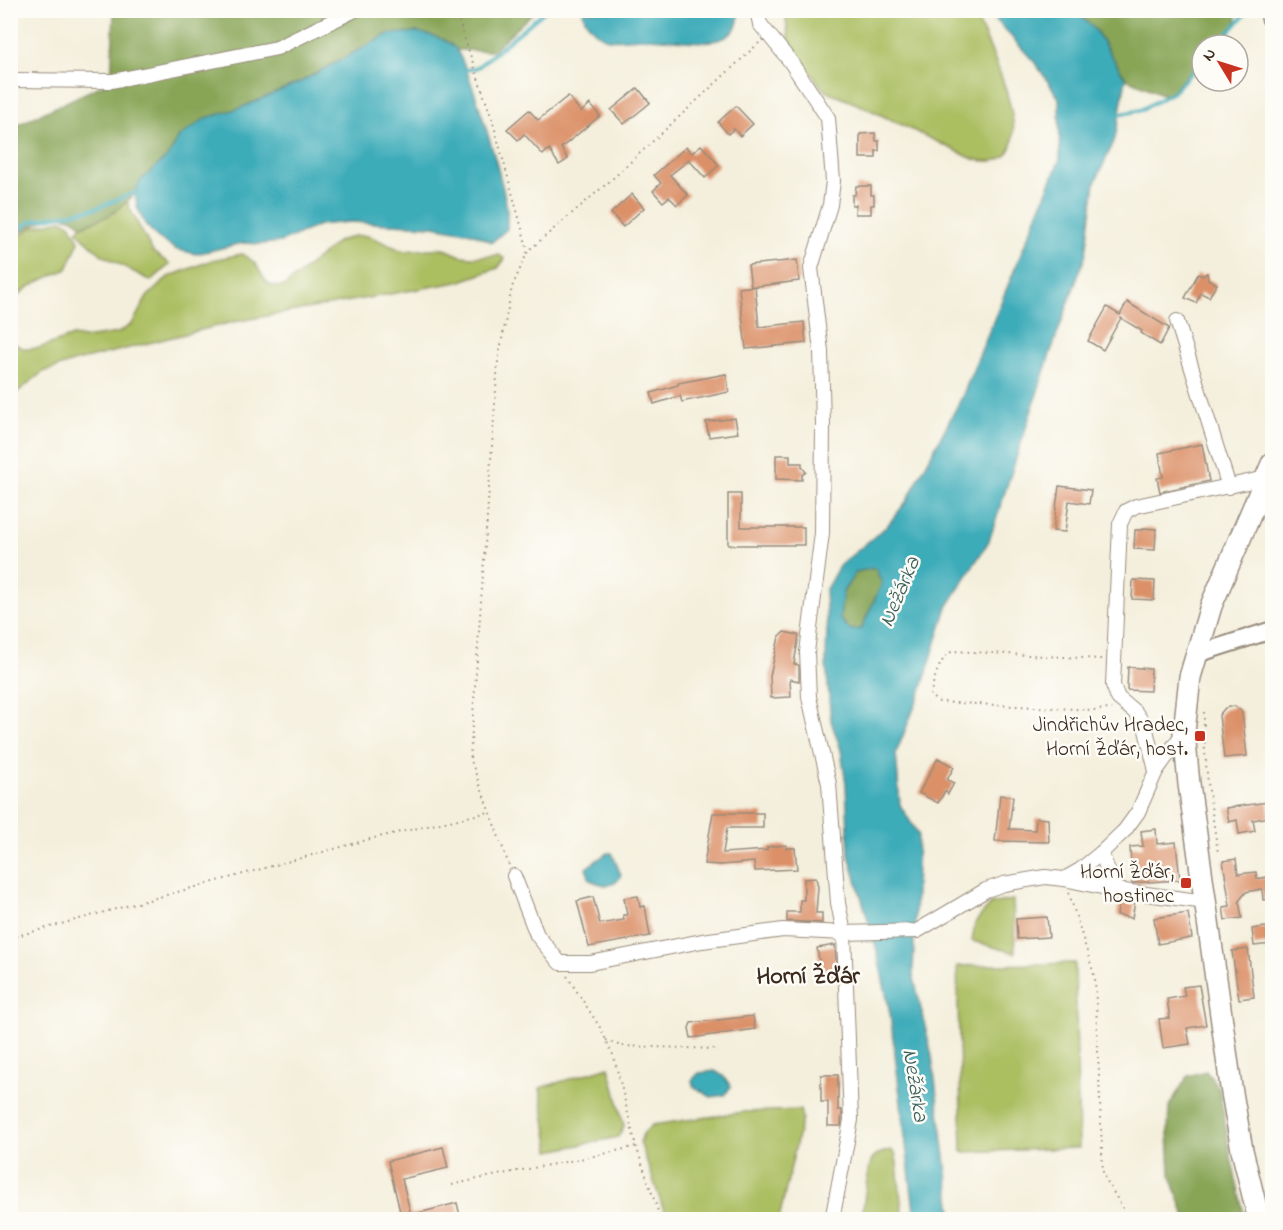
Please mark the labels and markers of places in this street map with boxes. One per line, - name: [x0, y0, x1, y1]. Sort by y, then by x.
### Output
- place label: Jindřichův Hradec, Horní Žďár, host.: [1033, 711, 1188, 765]
- marker: Jindřichův Hradec, Horní Žďár, host.: [1193, 729, 1207, 743]
- place label: Horní Žďár, hostinec: [1080, 858, 1175, 912]
- marker: Horní Žďár, hostinec: [1179, 876, 1193, 890]

